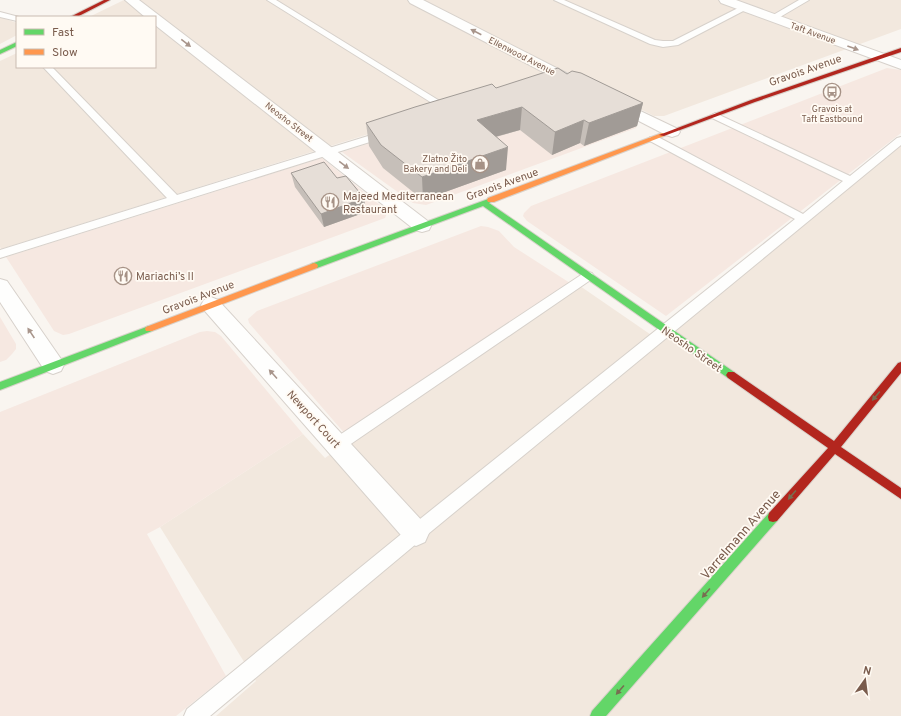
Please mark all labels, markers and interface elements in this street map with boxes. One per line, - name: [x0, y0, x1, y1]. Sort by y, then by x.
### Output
- legend: [16, 16, 156, 68]
- street label: Taft Avenue: [789, 20, 837, 47]
- text: Fast: [52, 25, 74, 41]
- one-way arrow: [470, 28, 481, 35]
- street label: Ellenwood Avenue: [486, 35, 557, 78]
- one-way arrow: [180, 38, 191, 47]
- text: Slow: [52, 45, 78, 61]
- one-way arrow: [848, 45, 860, 51]
- street label: Gravois Avenue: [767, 52, 844, 90]
- bus stop icon: Gravois at Taft Eastbound: [822, 82, 842, 102]
- street label: Neosho Street: [263, 100, 315, 144]
- place label: Gravois at Taft Eastbound: [801, 104, 863, 125]
- place label: Zlatno Žito Bakery and Deli: [404, 153, 467, 175]
- shop icon: Zlatno Žito Bakery and Deli: [470, 154, 490, 174]
- one-way arrow: [339, 160, 350, 169]
- street label: Gravois Avenue: [464, 165, 541, 205]
- place label: Majeed Mediterranean Restaurant: [343, 190, 454, 217]
- restaurant icon: Majeed Mediterranean Restaurant: [320, 192, 340, 212]
- restaurant icon: Mariachi’s II: [113, 266, 133, 286]
- place label: Mariachi’s II: [136, 270, 194, 284]
- street label: Gravois Avenue: [160, 278, 236, 318]
- street label: Neosho Street: [659, 324, 724, 376]
- one-way arrow: [27, 328, 35, 338]
- one-way arrow: [269, 369, 278, 379]
- street label: Newport Court: [284, 388, 343, 452]
- one-way arrow: [872, 391, 881, 402]
- street label: Varrelmann Avenue: [698, 487, 785, 583]
- one-way arrow: [787, 490, 796, 500]
- one-way arrow: [701, 587, 710, 598]
- north arrow: [845, 660, 885, 700]
- text: N: [862, 664, 873, 679]
- one-way arrow: [615, 685, 624, 695]

